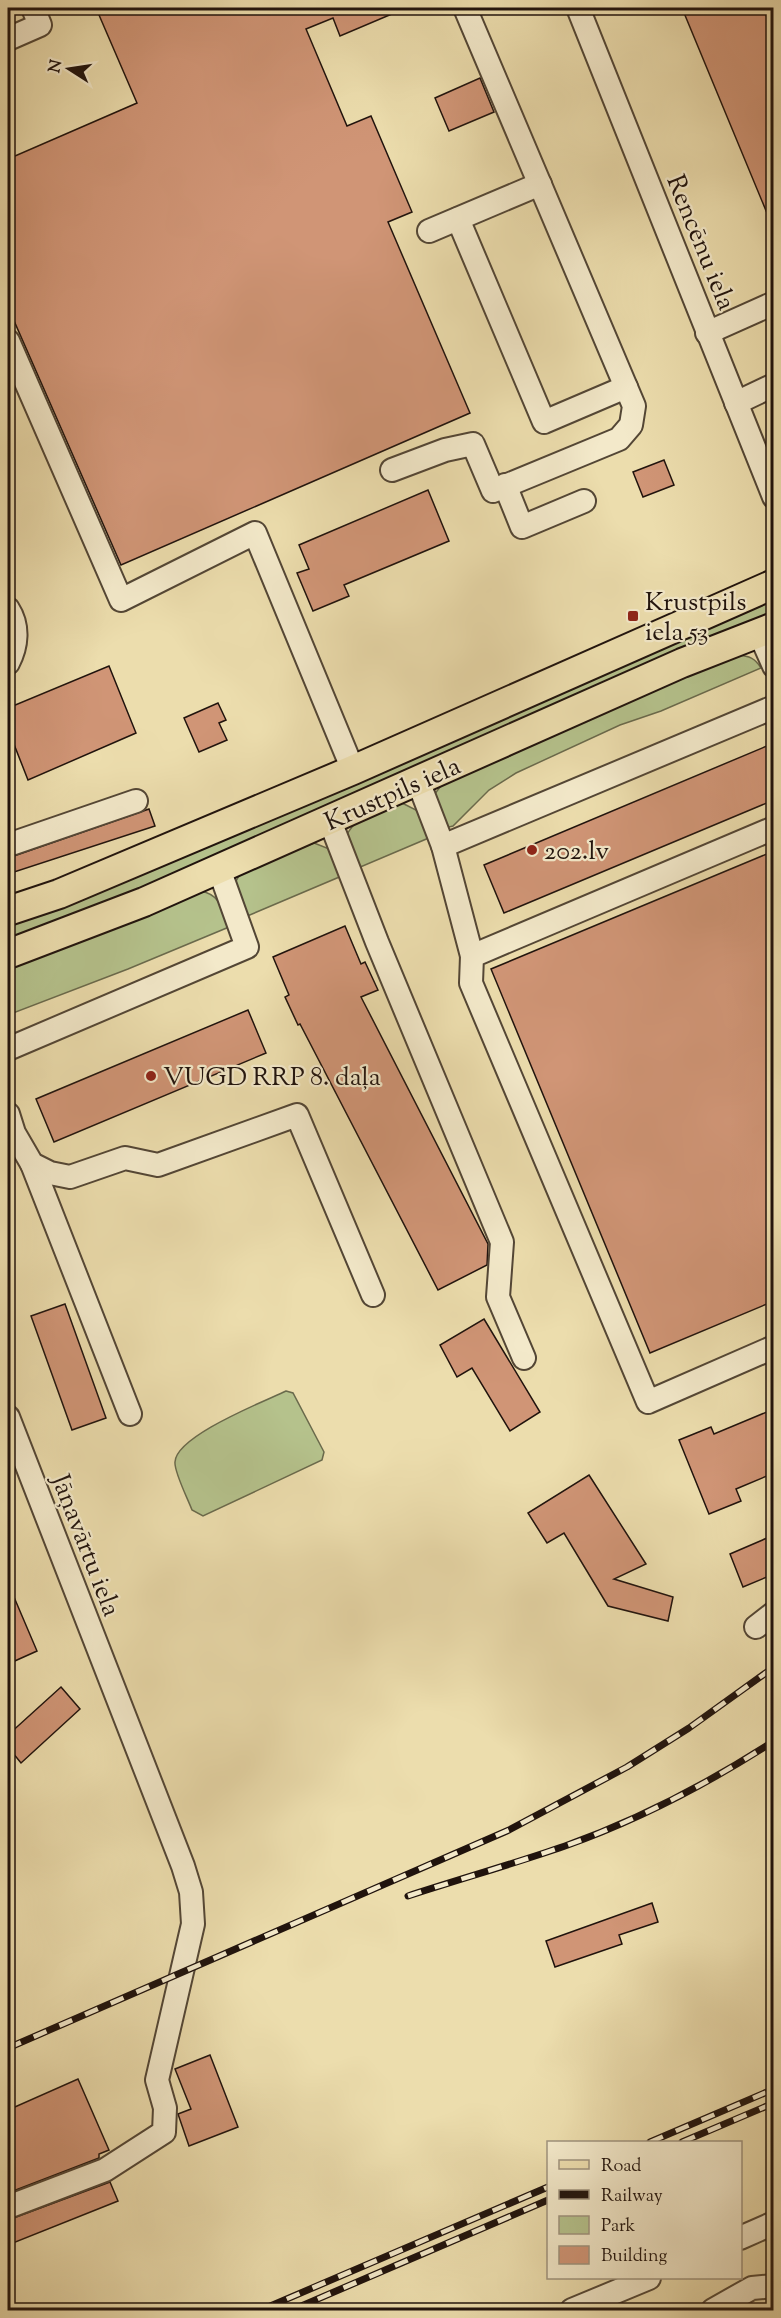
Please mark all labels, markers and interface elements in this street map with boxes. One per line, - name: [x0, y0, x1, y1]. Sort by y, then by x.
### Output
- north arrow: [39, 39, 99, 99]
- text: N: [44, 58, 69, 75]
- street label: Rencēnu iela: [656, 170, 744, 316]
- place label: Krustpils iela 53: [645, 585, 746, 652]
- marker: Krustpils iela 53: [626, 609, 640, 623]
- street label: Krustpils iela: [319, 749, 467, 842]
- place label: 202.lv: [544, 834, 609, 871]
- marker: 202.lv: [525, 843, 539, 857]
- place label: VUGD RRP 8. daļa: [163, 1060, 381, 1097]
- marker: VUGD RRP 8. daļa: [144, 1069, 158, 1083]
- street label: Jāņavārtu iela: [40, 1468, 129, 1622]
- legend: [547, 2141, 742, 2279]
- text: Road: [601, 2154, 641, 2180]
- text: Railway: [601, 2184, 663, 2210]
- text: Park: [601, 2214, 636, 2240]
- text: Building: [601, 2244, 667, 2270]

